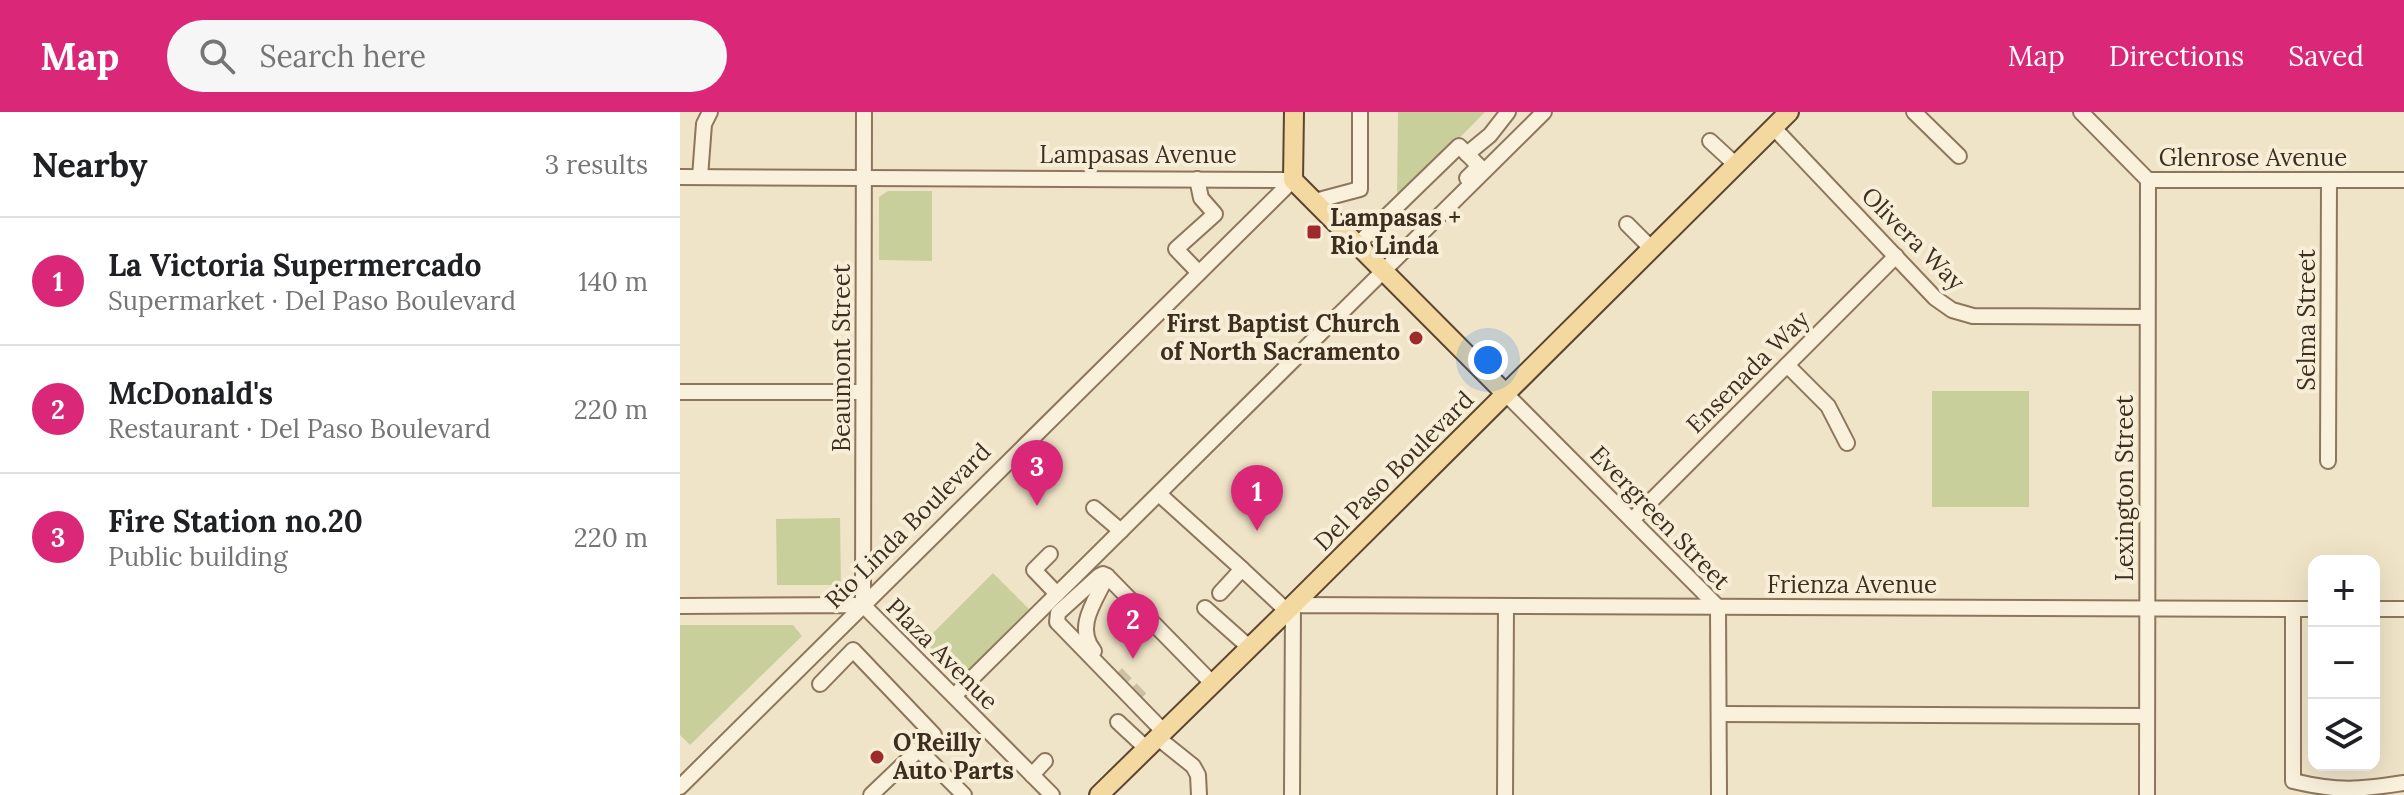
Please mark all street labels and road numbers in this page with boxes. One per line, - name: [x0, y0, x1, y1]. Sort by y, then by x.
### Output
- street label: Lampasas Avenue: [1039, 139, 1237, 170]
- street label: Glenrose Avenue: [2159, 142, 2347, 173]
- street label: Olivera Way: [1855, 180, 1972, 297]
- street label: Selma Street: [2291, 249, 2322, 391]
- street label: Beaumont Street: [826, 263, 857, 452]
- street label: Ensenada Way: [1680, 303, 1816, 440]
- street label: Del Paso Boulevard: [1307, 384, 1480, 557]
- street label: Lexington Street: [2109, 394, 2140, 581]
- street label: Rio Linda Boulevard: [818, 436, 997, 615]
- street label: Evergreen Street: [1584, 439, 1737, 597]
- street label: Frienza Avenue: [1767, 569, 1937, 600]
- street label: Plaza Avenue: [880, 591, 1005, 716]

